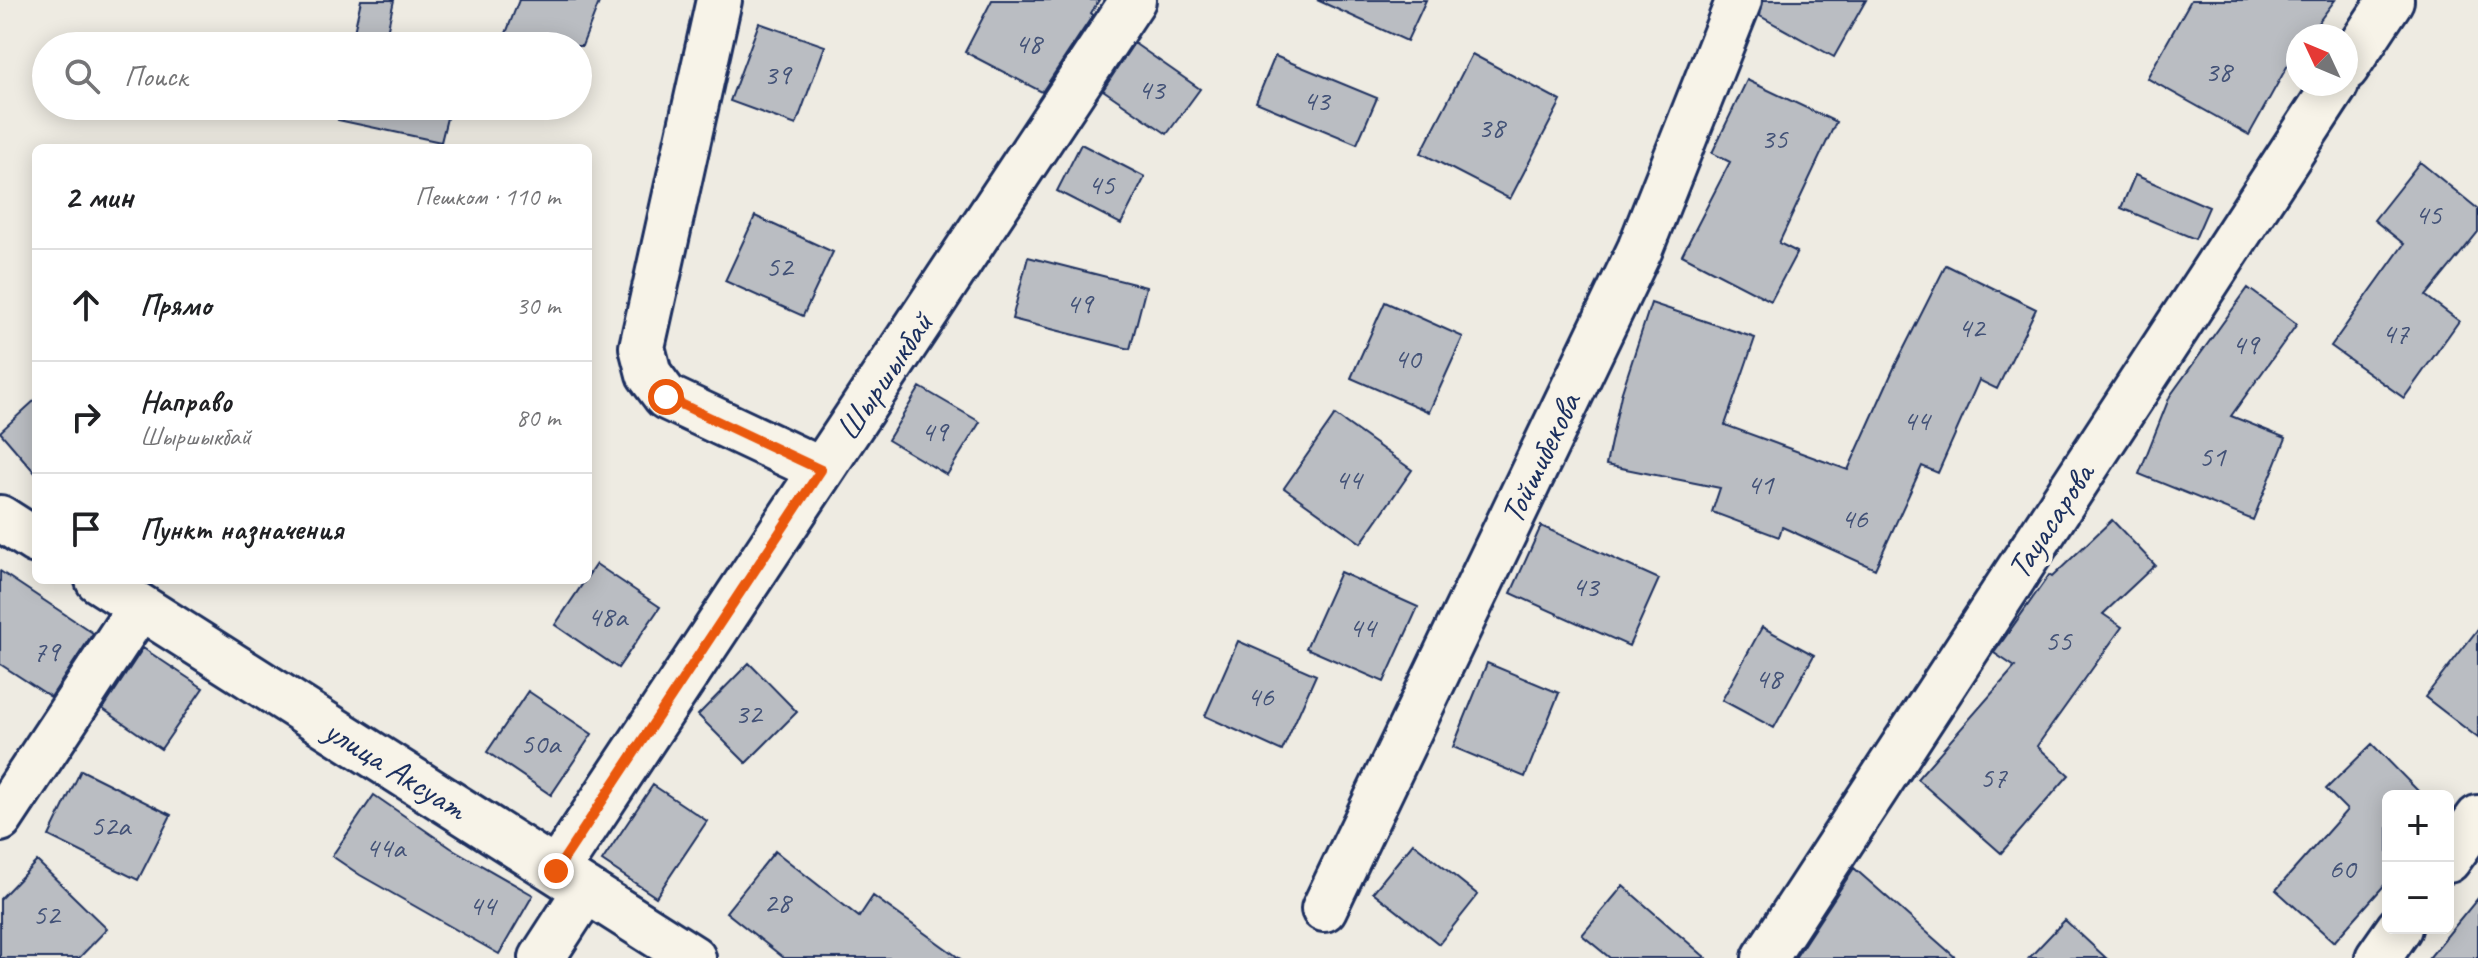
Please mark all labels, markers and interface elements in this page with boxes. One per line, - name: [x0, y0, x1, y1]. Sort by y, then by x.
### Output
- house number: 48: [1015, 24, 1044, 62]
- north arrow: [2286, 24, 2358, 96]
- search box: [32, 32, 592, 120]
- house number: 38: [2205, 52, 2234, 90]
- icon: search: [60, 54, 104, 98]
- house number: 39: [764, 55, 793, 93]
- text: Поиск: [124, 57, 187, 95]
- house number: 43: [1138, 70, 1167, 108]
- house number: 43: [1303, 81, 1332, 119]
- house number: 38: [1478, 108, 1507, 146]
- house number: 35: [1761, 119, 1789, 157]
- house number: 45: [1088, 165, 1116, 203]
- text: 2 мин: [64, 175, 133, 218]
- text: Пешком · 110 m: [415, 180, 560, 213]
- house number: 45: [2415, 195, 2443, 233]
- house number: 52: [766, 247, 795, 285]
- icon: ahead: [64, 283, 108, 327]
- house number: 49: [1066, 284, 1095, 322]
- text: Прямо: [140, 286, 211, 324]
- text: 30 m: [516, 289, 560, 322]
- street label: Шыршыкбай: [826, 302, 943, 448]
- house number: 42: [1958, 308, 1987, 346]
- house number: 47: [2382, 314, 2410, 352]
- house number: 49: [2232, 325, 2261, 363]
- house number: 40: [1394, 339, 1423, 377]
- route start: [648, 379, 684, 415]
- text: Направо: [140, 382, 232, 420]
- street label: Тойшибекова: [1490, 384, 1591, 530]
- icon: right: [64, 395, 108, 439]
- text: 80 m: [516, 401, 560, 434]
- house number: 44: [1903, 401, 1932, 439]
- house number: 49: [921, 412, 950, 450]
- text: Шыршыкбай: [140, 420, 251, 453]
- house number: 51: [2199, 437, 2227, 475]
- street label: Тауасарова: [1997, 453, 2105, 587]
- house number: 44: [1335, 460, 1364, 498]
- house number: 41: [1747, 465, 1775, 503]
- house number: 46: [1841, 499, 1869, 537]
- icon: arrive: [64, 507, 108, 551]
- text: Пункт назначения: [140, 510, 343, 548]
- house number: 43: [1572, 567, 1601, 605]
- house number: 48а: [587, 597, 629, 635]
- house number: 44: [1349, 608, 1378, 646]
- house number: 55: [2045, 621, 2073, 659]
- house number: 79: [33, 632, 62, 670]
- house number: 48: [1755, 659, 1784, 697]
- house number: 46: [1247, 677, 1275, 715]
- house number: 32: [735, 694, 764, 732]
- street label: улица Аксуат: [315, 707, 477, 831]
- house number: 50а: [520, 724, 562, 762]
- house number: 57: [1980, 758, 2008, 796]
- map controls: [2382, 790, 2454, 934]
- button: +: [2382, 790, 2454, 862]
- house number: 52а: [90, 806, 132, 844]
- house number: 44а: [365, 828, 407, 866]
- house number: 60: [2329, 849, 2358, 887]
- route end: [538, 853, 574, 889]
- button: −: [2382, 862, 2454, 934]
- house number: 28: [764, 883, 793, 921]
- house number: 44: [469, 886, 498, 924]
- house number: 52: [33, 895, 62, 933]

